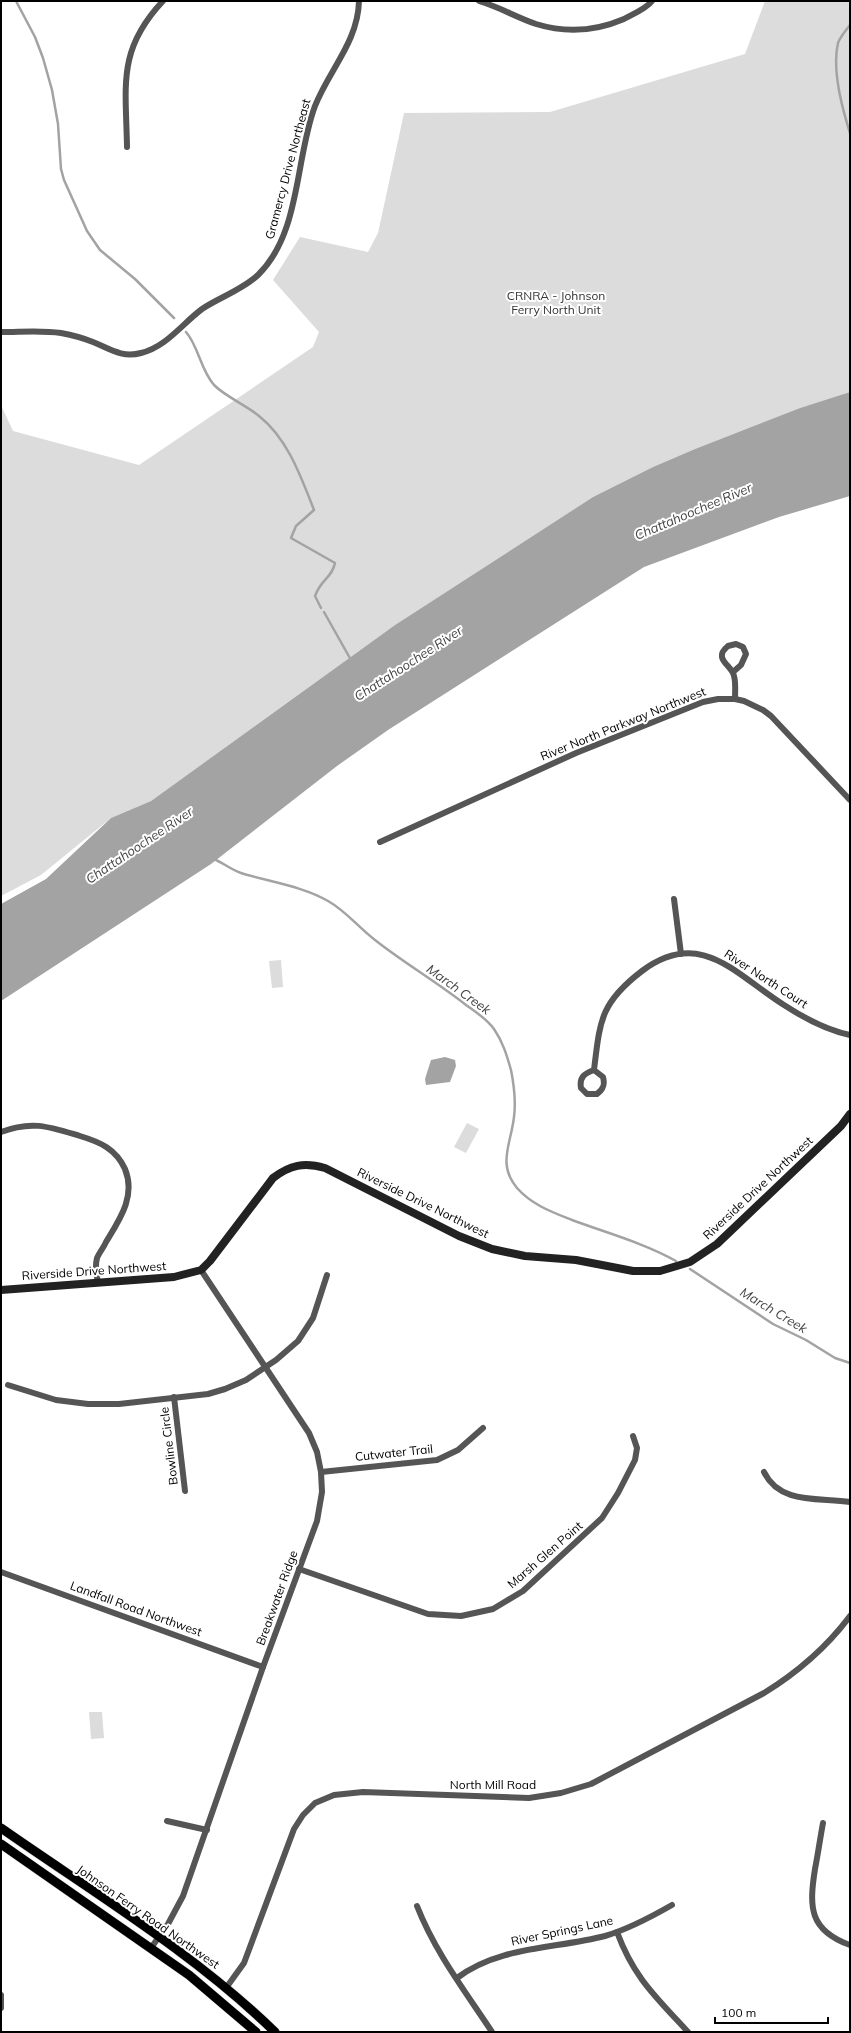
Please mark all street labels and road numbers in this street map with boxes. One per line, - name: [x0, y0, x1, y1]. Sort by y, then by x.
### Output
- street label: Gramercy Drive Northeast: [262, 97, 313, 241]
- street label: River North Parkway Northwest: [538, 683, 708, 764]
- street label: River North Court: [722, 946, 811, 1011]
- street label: Riverside Drive Northwest: [700, 1133, 816, 1242]
- street label: Riverside Drive Northwest: [355, 1164, 492, 1241]
- street label: Riverside Drive Northwest: [21, 1258, 167, 1283]
- street label: Bowline Circle: [156, 1406, 181, 1486]
- street label: Cutwater Trail: [354, 1441, 434, 1464]
- street label: Marsh Glen Point: [504, 1518, 585, 1591]
- street label: Breakwater Ridge: [252, 1548, 301, 1647]
- street label: Landfall Road Northwest: [68, 1578, 204, 1639]
- street label: North Mill Road: [450, 1777, 536, 1792]
- street label: Johnson Ferry Road Northwest: [74, 1862, 222, 1972]
- street label: River Springs Lane: [509, 1912, 614, 1949]

